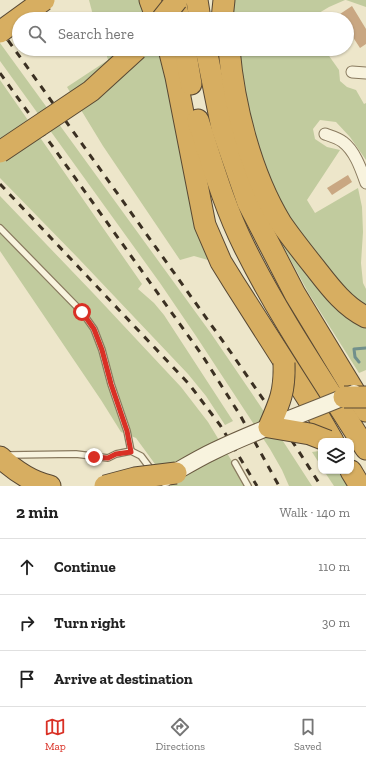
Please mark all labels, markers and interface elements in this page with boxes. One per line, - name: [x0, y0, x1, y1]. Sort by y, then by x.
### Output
- search box: [12, 12, 354, 56]
- icon: search: [26, 23, 48, 45]
- text: Search here: [58, 25, 134, 43]
- route start: [73, 303, 91, 321]
- map controls: [318, 438, 354, 474]
- button: layers: [318, 438, 354, 474]
- route end: [85, 448, 103, 466]
- text: 2 min: [16, 502, 58, 522]
- text: Walk · 140 m: [280, 505, 350, 520]
- icon: ahead: [16, 556, 38, 578]
- text: Continue: [54, 558, 116, 576]
- text: 110 m: [318, 559, 350, 574]
- icon: right: [16, 612, 38, 634]
- text: Turn right: [54, 614, 125, 632]
- text: 30 m: [322, 615, 350, 630]
- icon: arrive: [16, 668, 38, 690]
- text: Arrive at destination: [54, 670, 193, 688]
- tab: Map: [44, 716, 66, 753]
- tab: Directions: [155, 716, 205, 753]
- tab: Saved: [294, 716, 322, 753]

